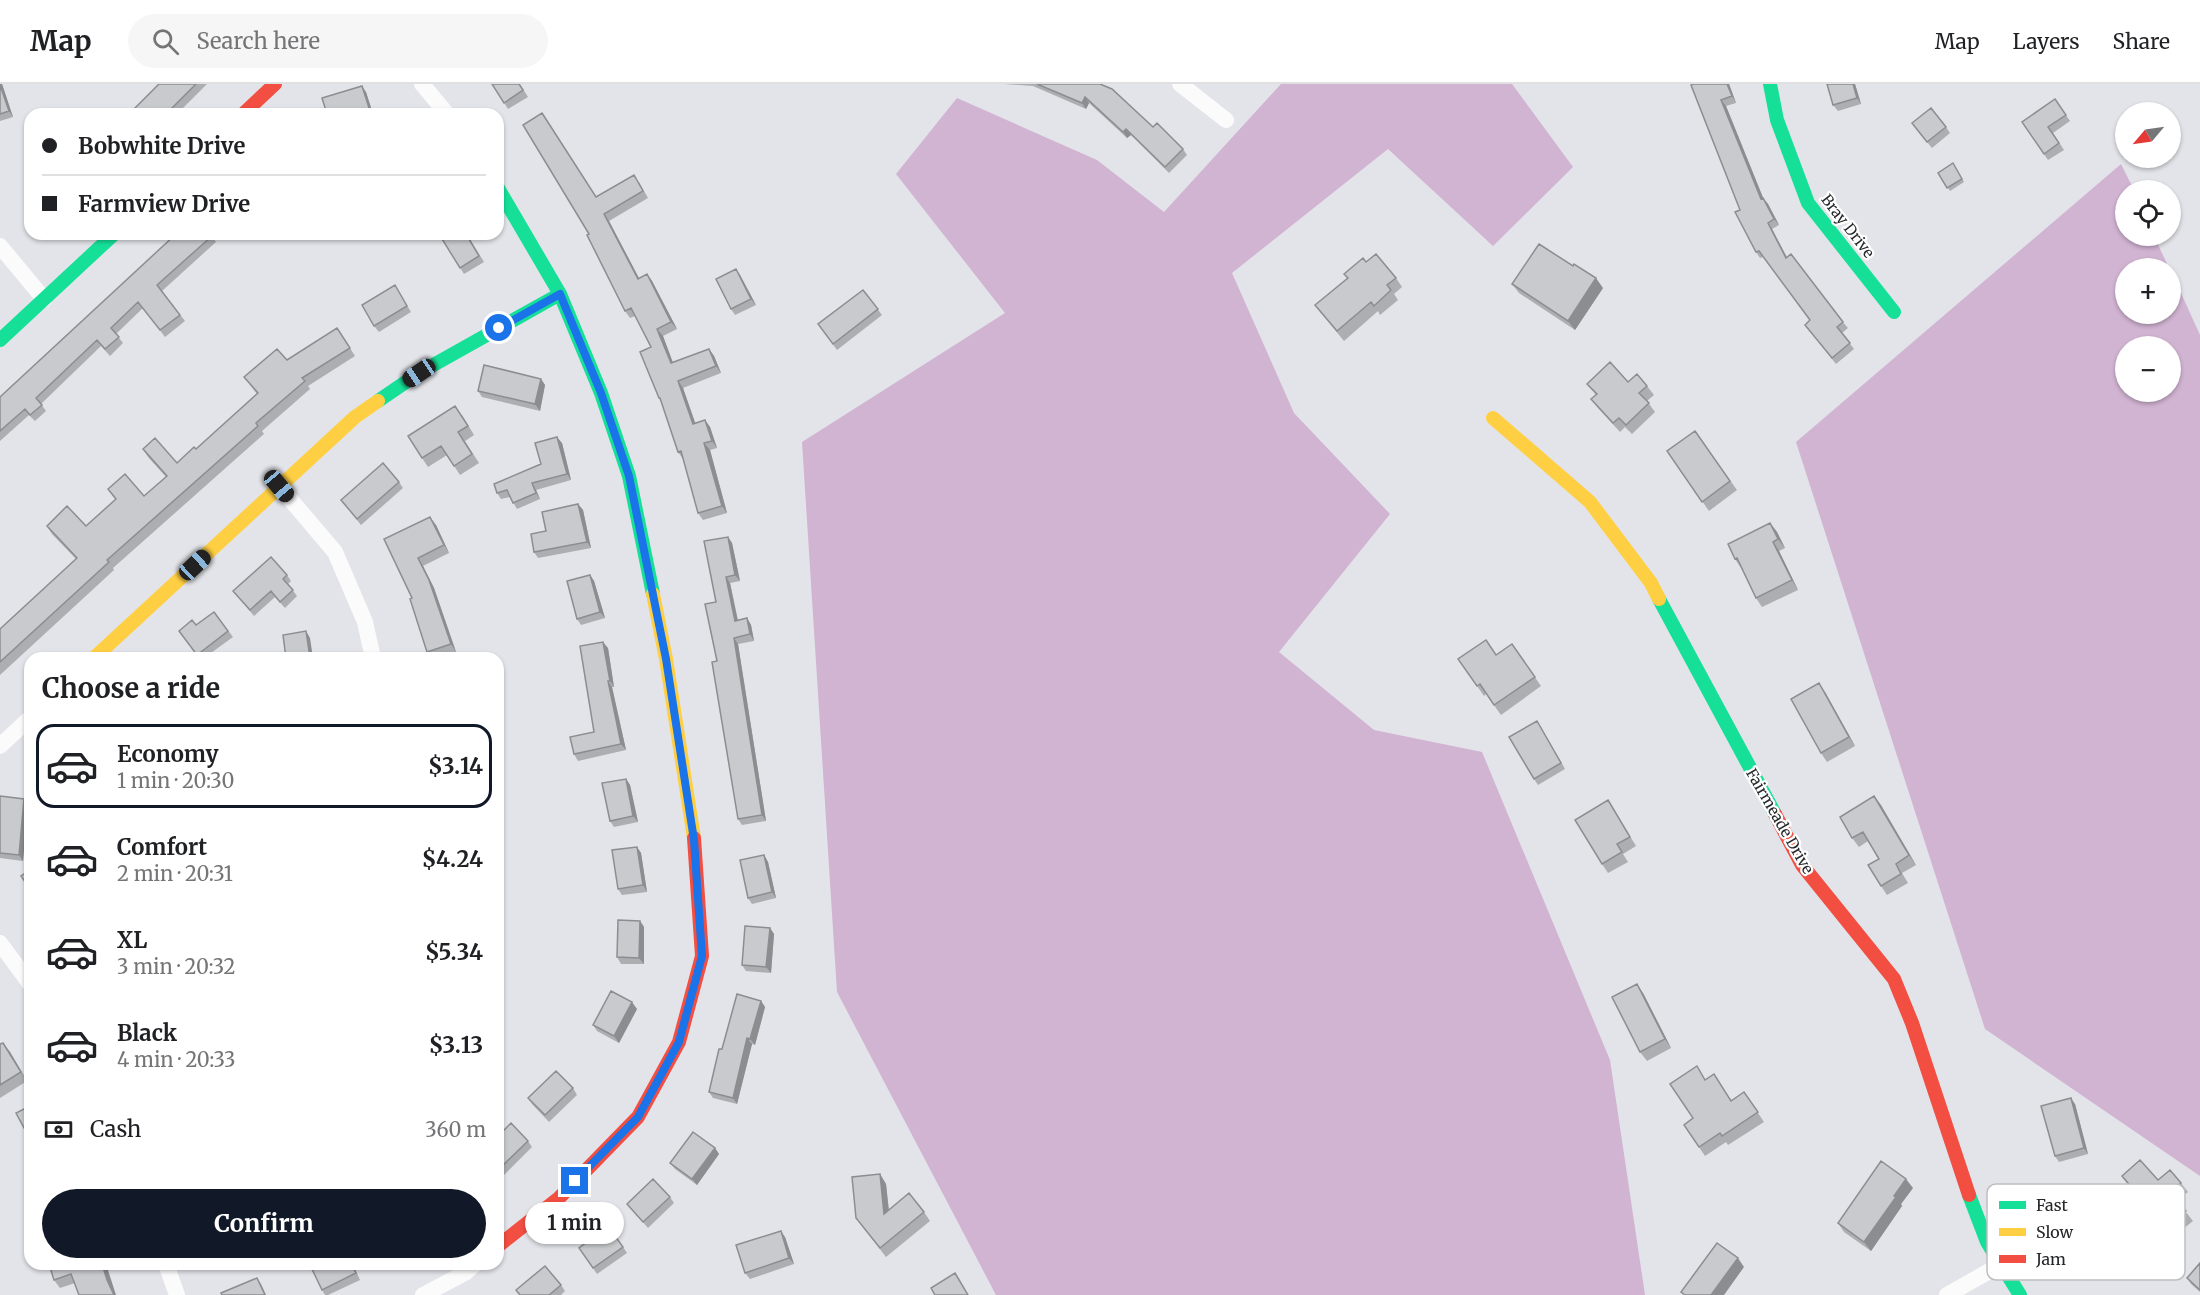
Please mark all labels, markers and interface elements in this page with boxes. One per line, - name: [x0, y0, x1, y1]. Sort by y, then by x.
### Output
- search box: [128, 14, 548, 68]
- text: Map: [30, 23, 92, 59]
- icon: search: [149, 25, 182, 58]
- text: Search here: [197, 27, 320, 55]
- text: Map: [1935, 28, 1980, 55]
- text: Layers: [2013, 28, 2080, 55]
- text: Share: [2113, 28, 2170, 55]
- north arrow: [2115, 102, 2181, 168]
- map controls: [2115, 102, 2181, 402]
- text: Bobwhite Drive: [78, 132, 245, 160]
- button: locate: [2115, 180, 2181, 246]
- text: Farmview Drive: [78, 190, 250, 218]
- street label: Bray Drive: [1817, 190, 1879, 262]
- button: +: [2115, 258, 2181, 324]
- route start: [485, 314, 512, 341]
- button: −: [2115, 336, 2181, 402]
- car: [399, 355, 439, 391]
- car: [261, 466, 297, 506]
- car: [176, 546, 214, 584]
- text: Choose a ride: [42, 671, 220, 705]
- icon: car: [45, 739, 99, 793]
- text: Economy: [117, 740, 218, 768]
- text: $3.14: [428, 752, 483, 780]
- street label: Fairmeade Drive: [1742, 765, 1818, 877]
- text: 1 min · 20:30: [117, 768, 234, 793]
- icon: car: [45, 832, 99, 886]
- text: Comfort: [117, 833, 207, 861]
- text: $4.24: [422, 845, 483, 873]
- text: 2 min · 20:31: [117, 861, 233, 886]
- icon: car: [45, 925, 99, 979]
- text: XL: [117, 926, 147, 954]
- text: $5.34: [425, 938, 483, 966]
- text: 3 min · 20:32: [117, 954, 235, 979]
- icon: car: [45, 1018, 99, 1072]
- text: Black: [117, 1019, 177, 1047]
- text: $3.13: [429, 1031, 483, 1059]
- text: 4 min · 20:33: [117, 1047, 236, 1072]
- icon: cash: [42, 1113, 75, 1146]
- text: Cash: [90, 1115, 141, 1143]
- text: 360 m: [425, 1117, 486, 1142]
- route end: [561, 1167, 588, 1194]
- legend: [1987, 1184, 2185, 1280]
- button: Confirm: [42, 1189, 486, 1258]
- text: Fast: [2036, 1195, 2069, 1215]
- callout: 1 min: [526, 1202, 624, 1244]
- text: 1 min: [547, 1210, 602, 1235]
- text: Slow: [2036, 1222, 2074, 1242]
- text: Jam: [2035, 1249, 2066, 1269]

